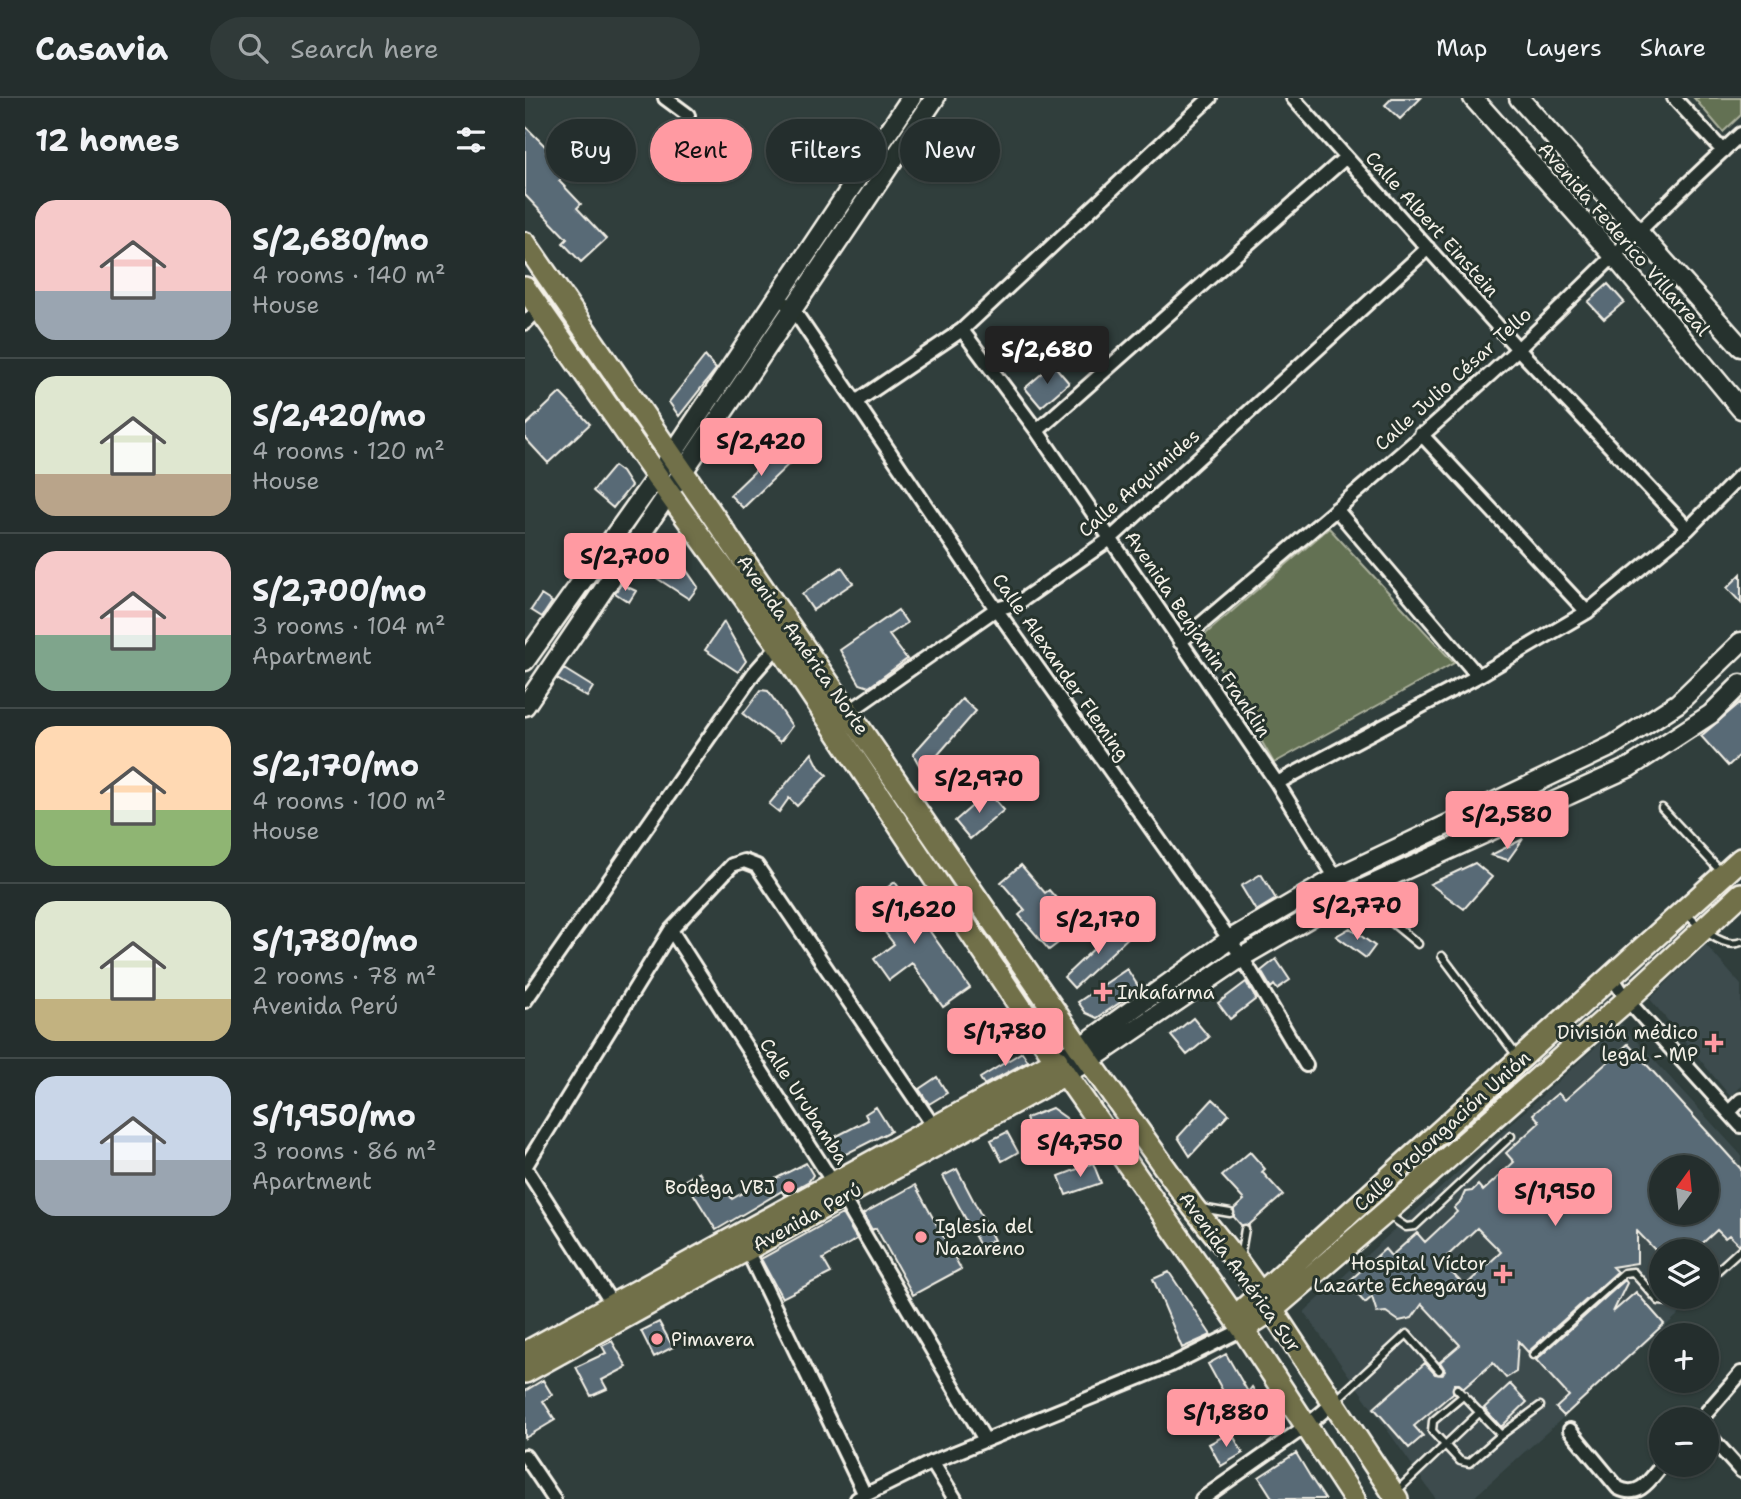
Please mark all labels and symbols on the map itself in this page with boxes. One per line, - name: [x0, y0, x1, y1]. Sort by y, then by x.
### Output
- street label: Avenida Federico Villarreal: [1533, 137, 1715, 342]
- street label: Calle Albert Einstein: [1360, 146, 1504, 302]
- street label: Calle Julio César Tello: [1369, 302, 1537, 456]
- pin: S/2,680: [982, 327, 1112, 386]
- pin: S/2,420: [696, 418, 826, 478]
- street label: Calle Arquimides: [1073, 423, 1205, 543]
- street label: Avenida Benjamin Franklin: [1119, 526, 1277, 742]
- pin: S/2,700: [560, 533, 690, 593]
- street label: Avenida América Norte: [731, 550, 875, 740]
- street label: Calle Alexander Fleming: [987, 568, 1135, 766]
- pin: S/2,970: [914, 756, 1044, 815]
- pin: S/2,580: [1442, 792, 1572, 851]
- pin: S/2,770: [1292, 882, 1422, 942]
- pin: S/1,620: [849, 886, 979, 946]
- pin: S/2,170: [1033, 896, 1163, 956]
- place label: Inkafarma: [1117, 980, 1215, 1005]
- marker: Inkafarma: [1095, 984, 1111, 1000]
- pin: S/1,780: [940, 1009, 1070, 1068]
- place label: División médico legal - MP: [1557, 1020, 1698, 1067]
- street label: Calle Urubamba: [754, 1033, 854, 1169]
- marker: División médico legal - MP: [1704, 1033, 1724, 1053]
- street label: Calle Prolongación Unión: [1348, 1045, 1536, 1217]
- pin: S/4,750: [1015, 1119, 1145, 1179]
- north arrow: [1649, 1155, 1719, 1225]
- pin: S/1,950: [1490, 1168, 1620, 1228]
- place label: Bodega VBJ: [665, 1175, 775, 1200]
- street label: Avenida Perú: [748, 1177, 866, 1257]
- marker: Bodega VBJ: [781, 1179, 797, 1195]
- street label: Avenida América Sur: [1173, 1187, 1307, 1357]
- place label: Iglesia del Nazareno: [935, 1214, 1033, 1261]
- marker: Iglesia del Nazareno: [913, 1229, 929, 1245]
- place label: Hospital Víctor Lazarte Echegaray: [1313, 1251, 1487, 1298]
- marker: Hospital Víctor Lazarte Echegaray: [1493, 1264, 1513, 1284]
- place label: Pimavera: [671, 1327, 754, 1352]
- marker: Pimavera: [649, 1331, 665, 1347]
- pin: S/1,880: [1161, 1390, 1291, 1449]

